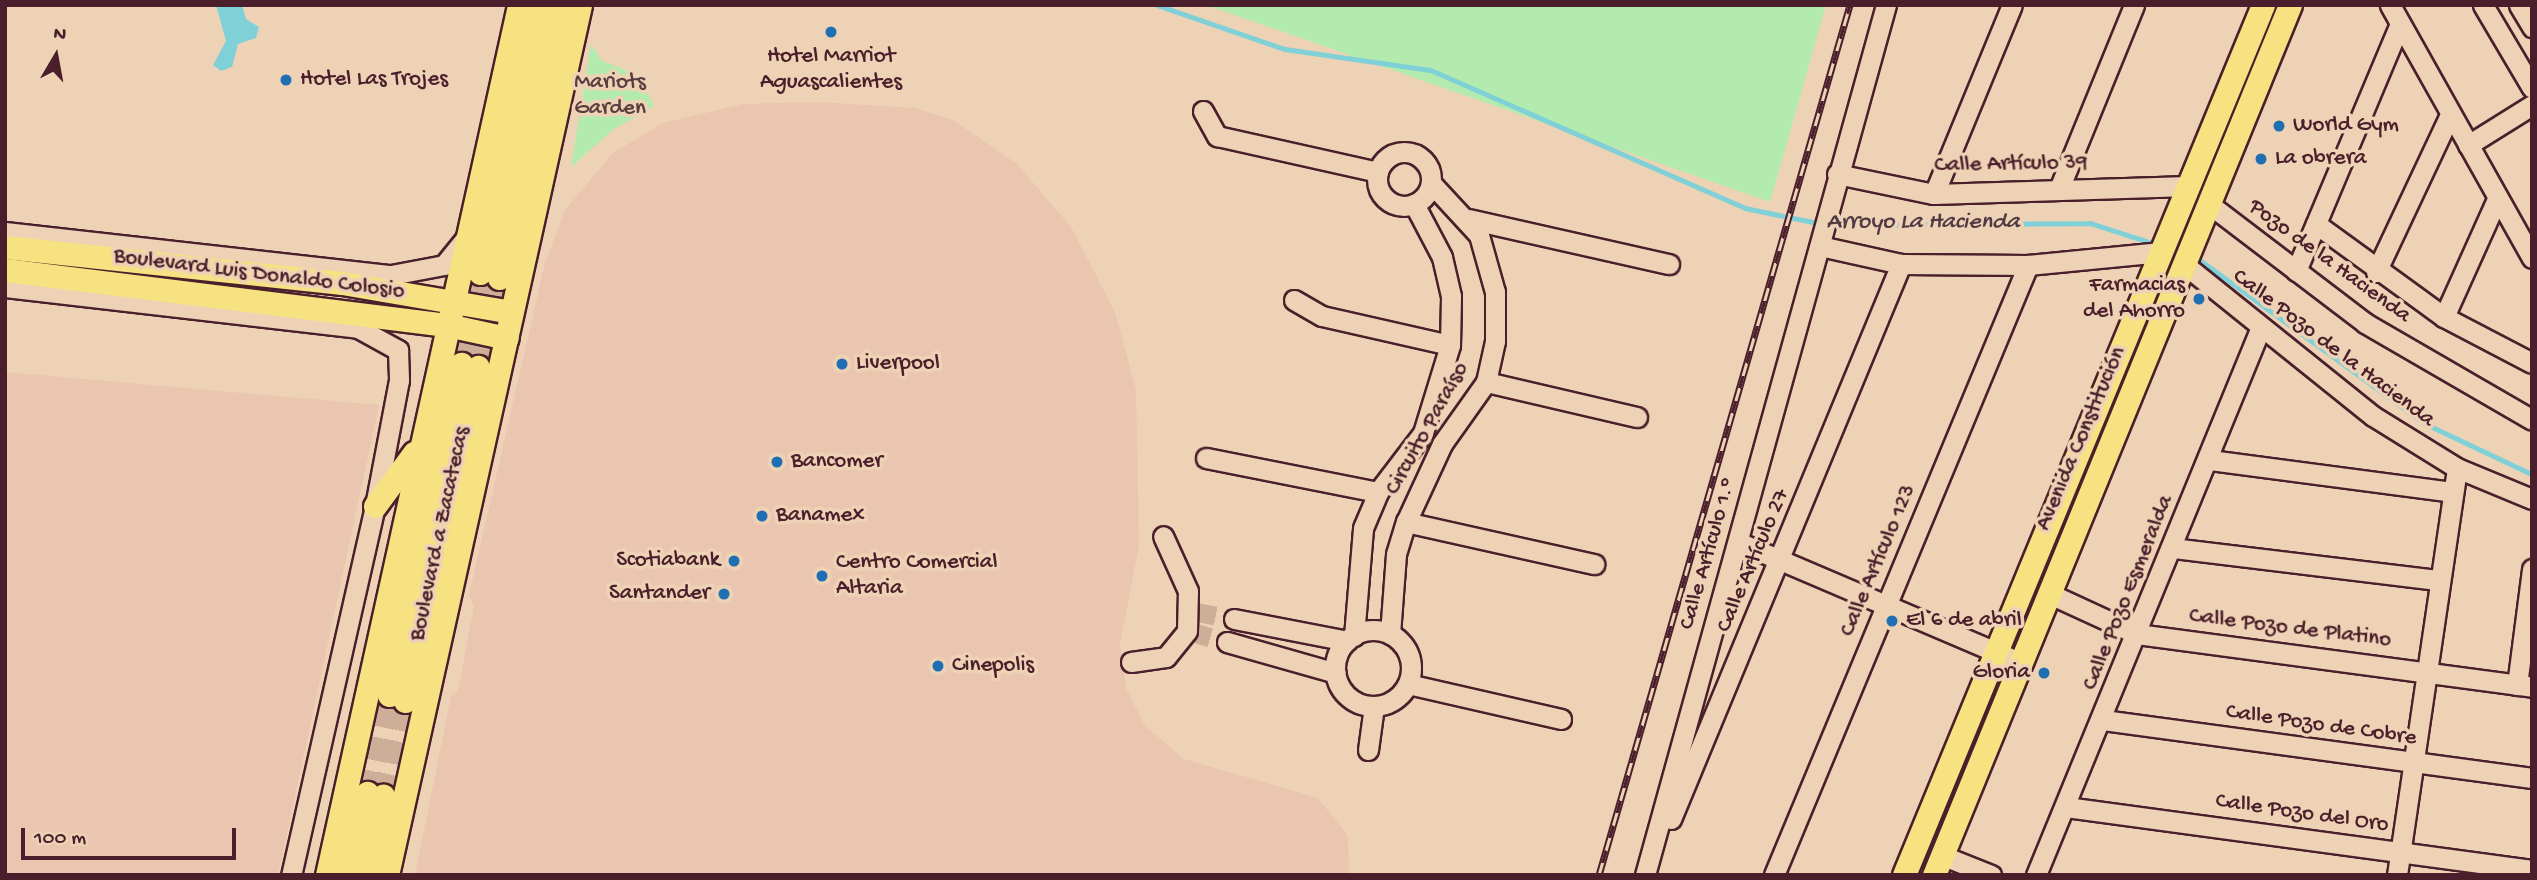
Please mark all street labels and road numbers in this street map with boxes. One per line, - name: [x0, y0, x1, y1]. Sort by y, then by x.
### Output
- street label: Calle Artículo 39: [1934, 150, 2088, 180]
- street label: Pozo de la Hacienda: [2242, 194, 2416, 330]
- street label: Boulevard Luis Donaldo Colosio: [112, 243, 406, 307]
- street label: Calle Pozo de la Hacienda: [2226, 264, 2440, 434]
- street label: Avenida Constitución: [2031, 343, 2133, 535]
- street label: Circuito Paraíso: [1380, 358, 1476, 500]
- street label: Boulevard a Zacatecas: [405, 424, 477, 644]
- street label: Calle Artículo 1.º: [1674, 475, 1744, 633]
- street label: Calle Artículo 123: [1835, 481, 1923, 641]
- street label: Calle Artículo 27: [1711, 485, 1797, 637]
- street label: Calle Pozo Esmeralda: [2077, 491, 2181, 695]
- street label: Calle Pozo de Platino: [2187, 603, 2393, 655]
- street label: Calle Pozo de Cobre: [2224, 699, 2418, 753]
- street label: Calle Pozo del Oro: [2214, 788, 2390, 840]

